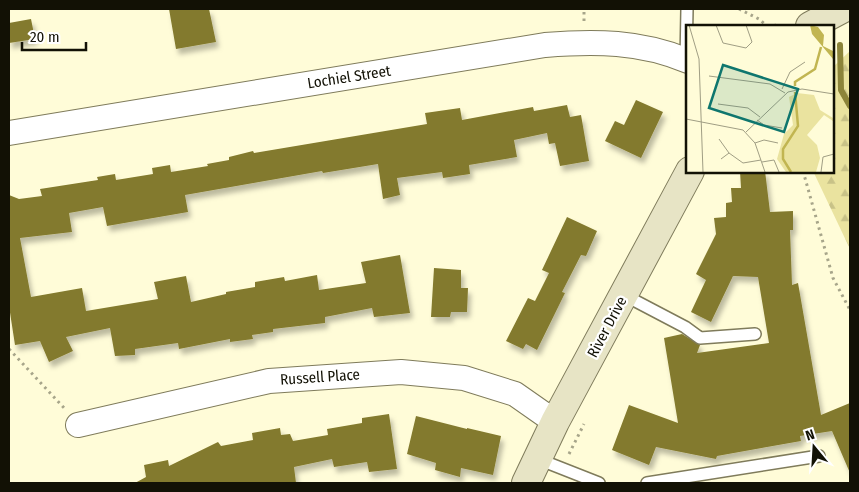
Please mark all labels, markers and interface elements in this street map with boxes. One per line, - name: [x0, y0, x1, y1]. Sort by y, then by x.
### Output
- scale bar: [22, 20, 86, 52]
- inset map: [686, 25, 834, 172]
- text: 20 m: [30, 28, 60, 46]
- street label: Lochiel Street: [306, 62, 392, 92]
- street label: River Drive: [583, 293, 631, 361]
- street label: Russell Place: [279, 365, 361, 389]
- north arrow: [789, 422, 839, 472]
- text: N: [804, 426, 817, 444]

